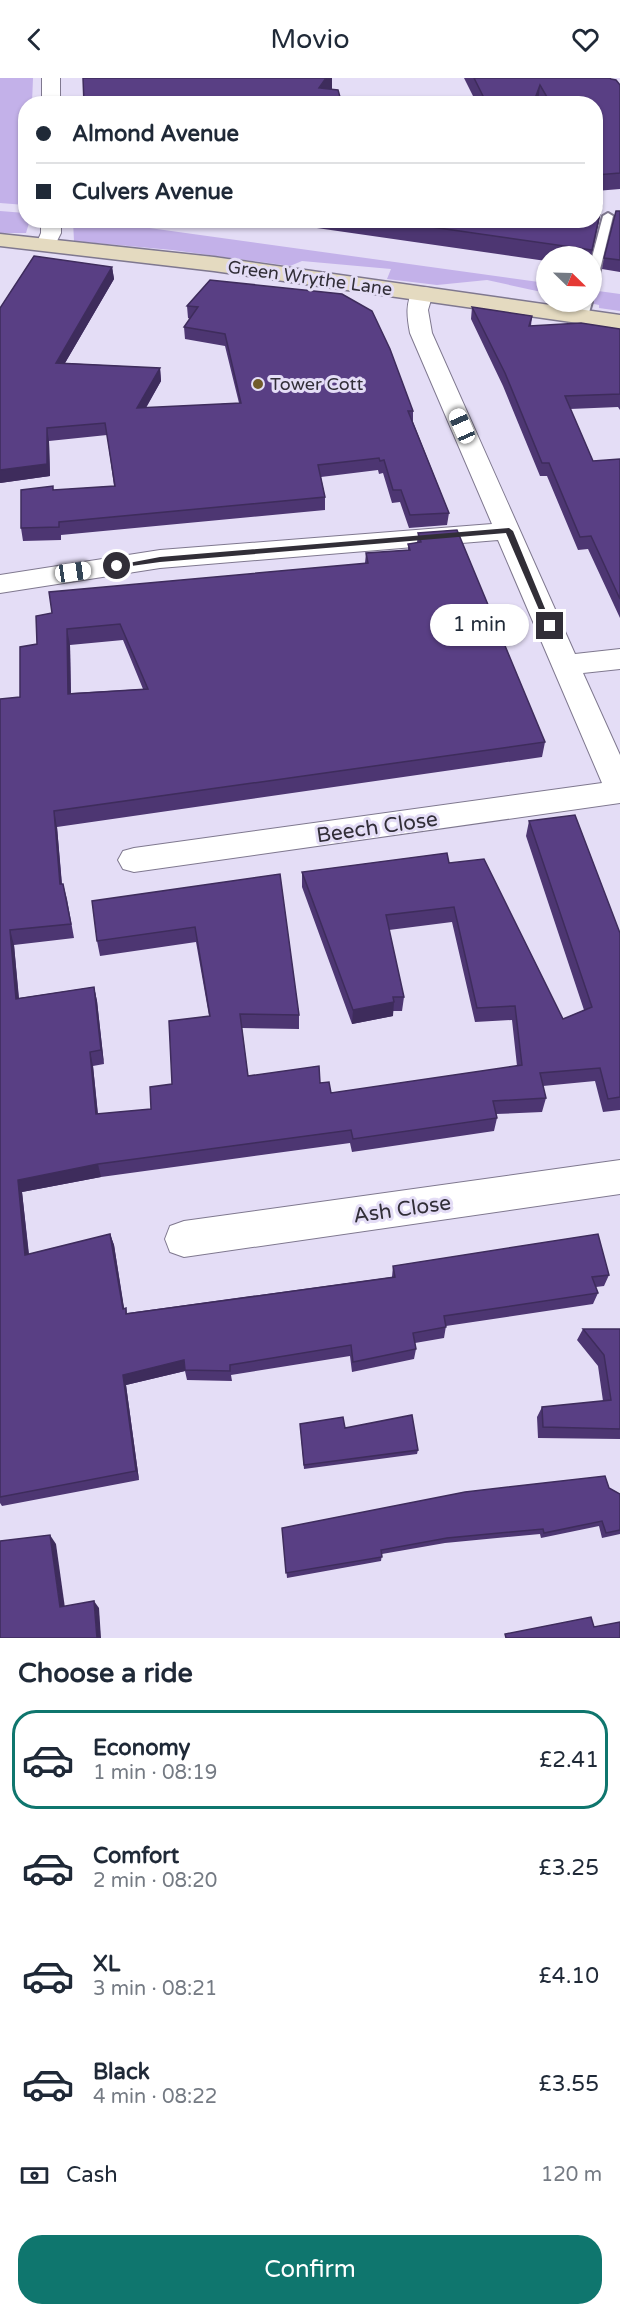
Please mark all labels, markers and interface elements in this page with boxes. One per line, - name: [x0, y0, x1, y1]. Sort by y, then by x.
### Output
- icon: back: [18, 23, 51, 56]
- text: Movio: [270, 23, 350, 56]
- icon: heart: [569, 23, 602, 56]
- text: Almond Avenue: [72, 121, 239, 147]
- text: Culvers Avenue: [72, 179, 233, 205]
- north arrow: [536, 246, 602, 312]
- map controls: [536, 246, 602, 312]
- street label: Green Wrythe Lane: [226, 256, 394, 300]
- place label: Tower Cott: [270, 373, 363, 395]
- marker: Tower Cott: [251, 377, 265, 391]
- car: [446, 406, 478, 446]
- route start: [103, 552, 130, 579]
- car: [54, 561, 92, 583]
- callout: 1 min: [430, 605, 529, 647]
- route end: [536, 612, 563, 639]
- text: 1 min: [453, 613, 506, 637]
- street label: Beech Close: [315, 807, 439, 848]
- street label: Ash Close: [352, 1190, 453, 1229]
- text: Choose a ride: [18, 1657, 193, 1690]
- icon: car: [21, 1733, 75, 1787]
- text: Economy: [93, 1735, 190, 1761]
- text: £2.41: [539, 1747, 599, 1773]
- text: 1 min · 08:19: [93, 1761, 217, 1785]
- icon: car: [21, 1841, 75, 1895]
- text: Comfort: [93, 1843, 179, 1869]
- text: £3.25: [539, 1855, 599, 1881]
- text: 2 min · 08:20: [93, 1869, 217, 1893]
- icon: car: [21, 1949, 75, 2003]
- text: XL: [93, 1951, 120, 1977]
- text: £4.10: [539, 1963, 599, 1989]
- text: 3 min · 08:21: [93, 1977, 217, 2001]
- icon: car: [21, 2057, 75, 2111]
- text: Black: [93, 2059, 150, 2085]
- text: £3.55: [539, 2071, 599, 2097]
- text: 4 min · 08:22: [93, 2085, 217, 2109]
- icon: cash: [18, 2159, 51, 2192]
- text: Cash: [66, 2162, 118, 2188]
- text: 120 m: [541, 2163, 602, 2187]
- button: Confirm: [18, 2235, 602, 2304]

